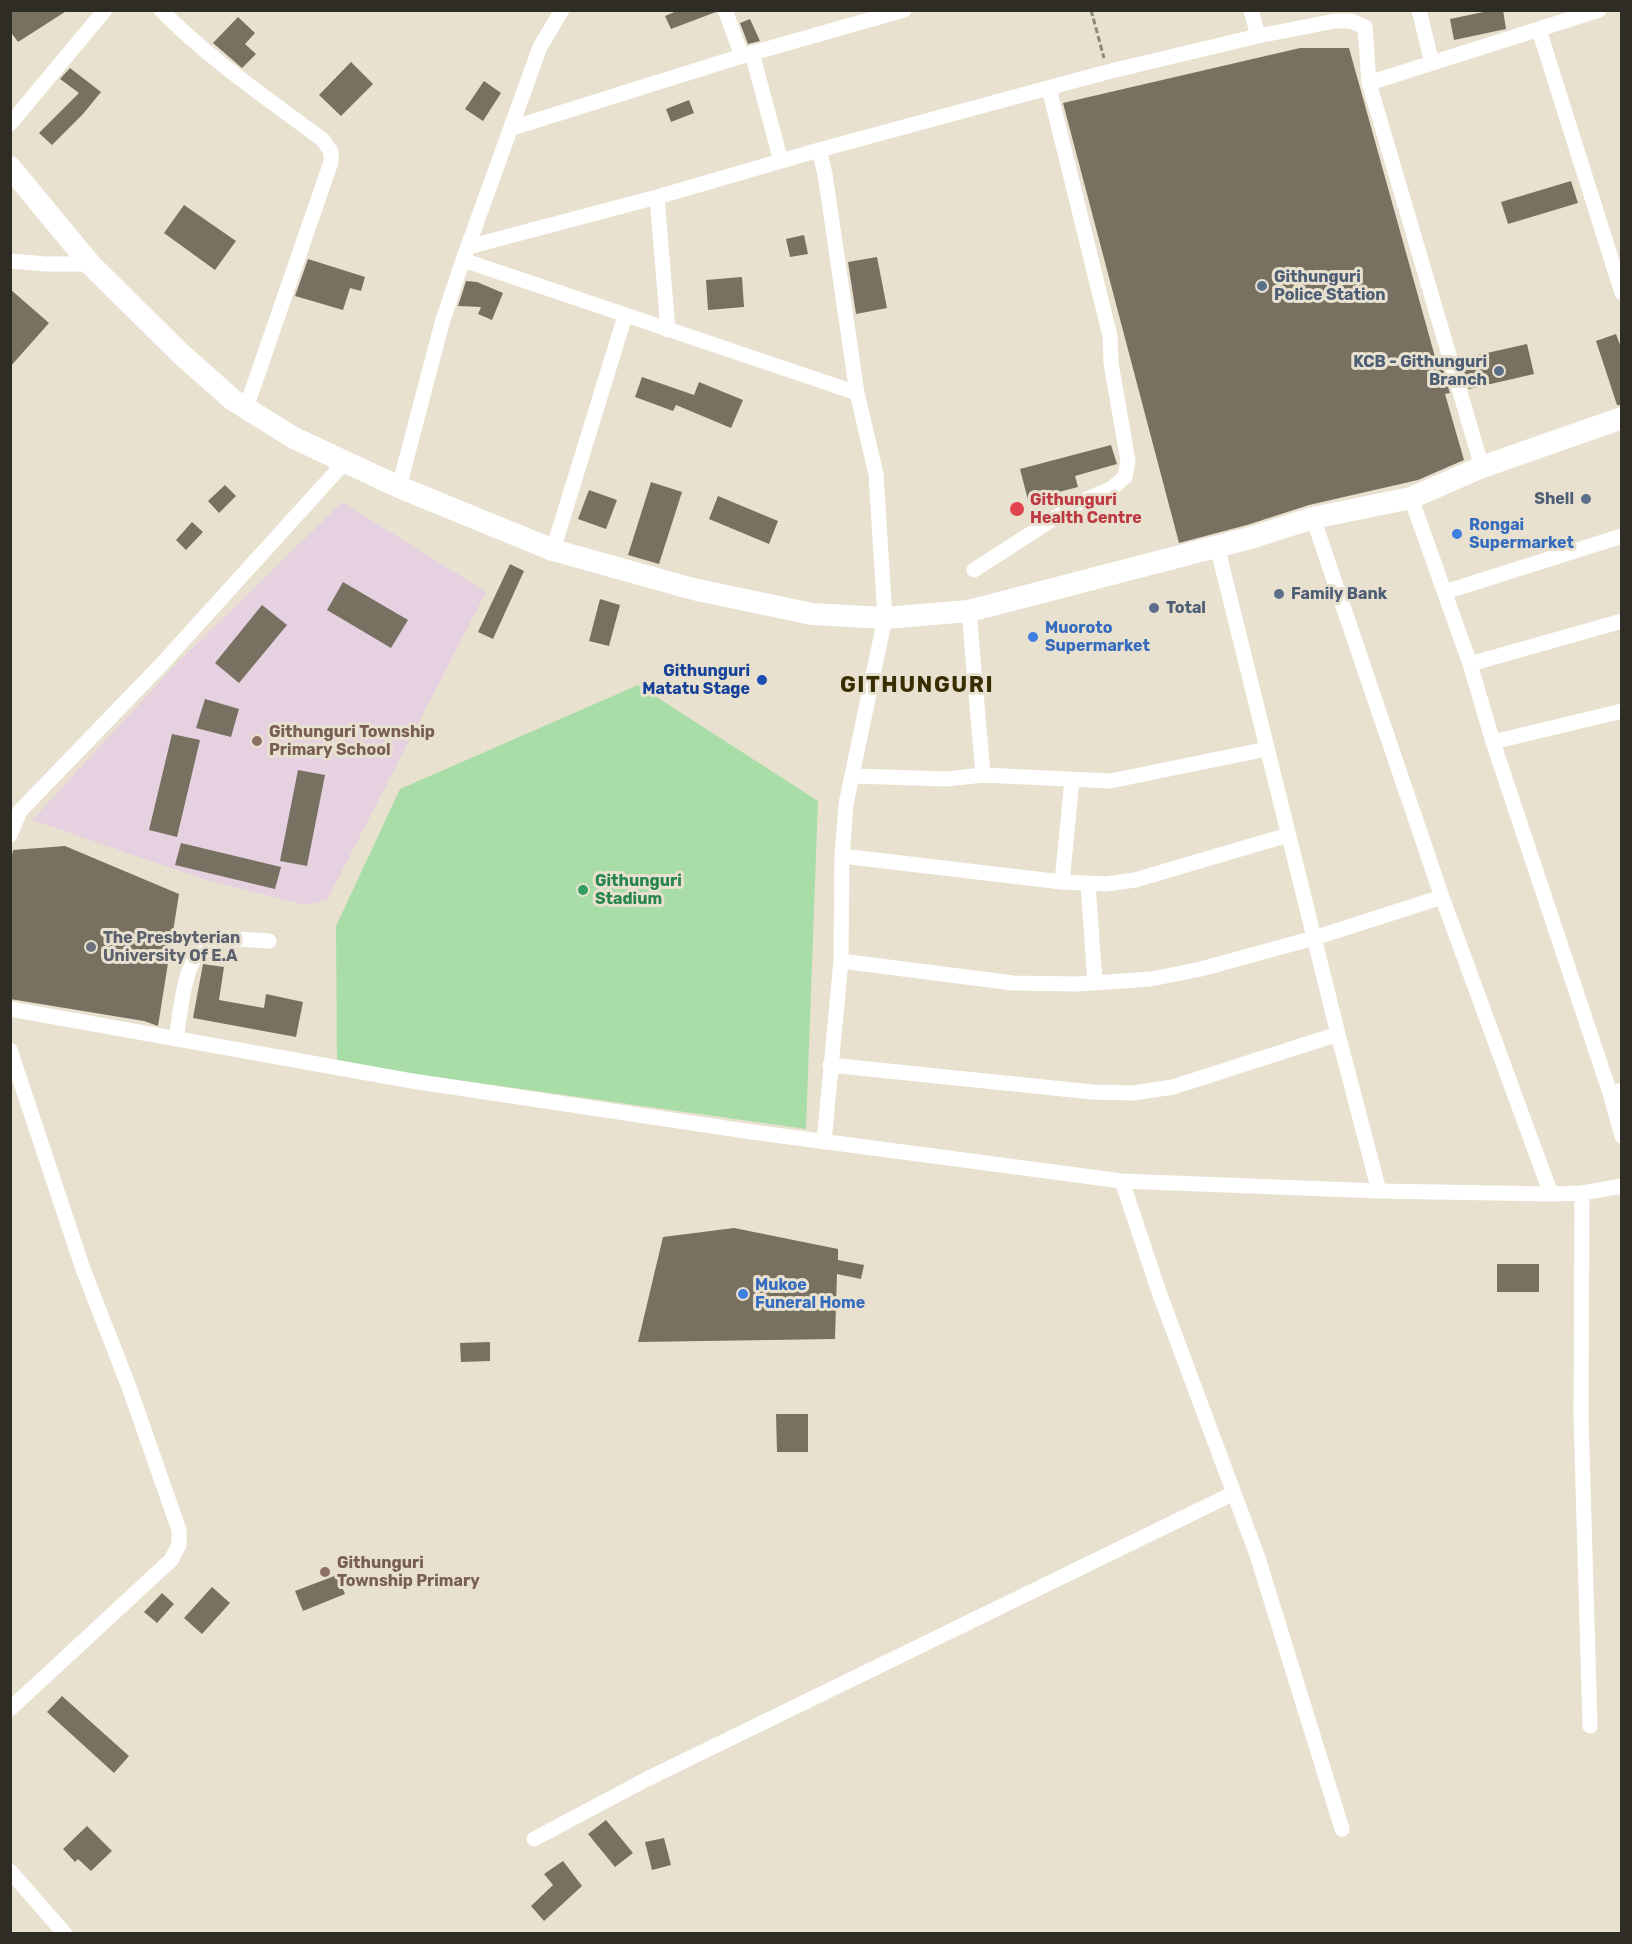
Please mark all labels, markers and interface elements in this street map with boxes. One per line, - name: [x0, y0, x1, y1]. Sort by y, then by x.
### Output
- place label: Githunguri Police Station: [1274, 267, 1386, 305]
- marker: Githunguri Police Station: [1255, 279, 1269, 293]
- place label: KCB - Githunguri Branch: [1353, 352, 1487, 390]
- marker: KCB - Githunguri Branch: [1492, 364, 1506, 378]
- place label: Shell: [1534, 489, 1574, 509]
- place label: Githunguri Health Centre: [1030, 490, 1142, 528]
- marker: Shell: [1579, 492, 1593, 506]
- marker: Githunguri Health Centre: [1008, 500, 1026, 518]
- place label: Rongai Supermarket: [1469, 515, 1574, 553]
- marker: Rongai Supermarket: [1450, 527, 1464, 541]
- place label: Family Bank: [1291, 584, 1387, 604]
- marker: Family Bank: [1272, 587, 1286, 601]
- place label: Total: [1166, 598, 1206, 618]
- marker: Total: [1147, 601, 1161, 615]
- place label: Muoroto Supermarket: [1045, 618, 1150, 656]
- marker: Muoroto Supermarket: [1026, 630, 1040, 644]
- place label: Githunguri Matatu Stage: [642, 661, 750, 699]
- marker: Githunguri Matatu Stage: [755, 673, 769, 687]
- district label: GITHUNGURI: [840, 673, 994, 699]
- place label: Githunguri Township Primary School: [269, 722, 435, 760]
- marker: Githunguri Township Primary School: [250, 734, 264, 748]
- place label: Githunguri Stadium: [595, 871, 682, 909]
- marker: Githunguri Stadium: [576, 883, 590, 897]
- place label: The Presbyterian University Of E.A: [103, 928, 240, 966]
- marker: The Presbyterian University Of E.A: [84, 940, 98, 954]
- place label: Mukoe Funeral Home: [755, 1275, 865, 1313]
- marker: Mukoe Funeral Home: [736, 1287, 750, 1301]
- place label: Githunguri Township Primary: [337, 1553, 480, 1591]
- marker: Githunguri Township Primary: [318, 1565, 332, 1579]

